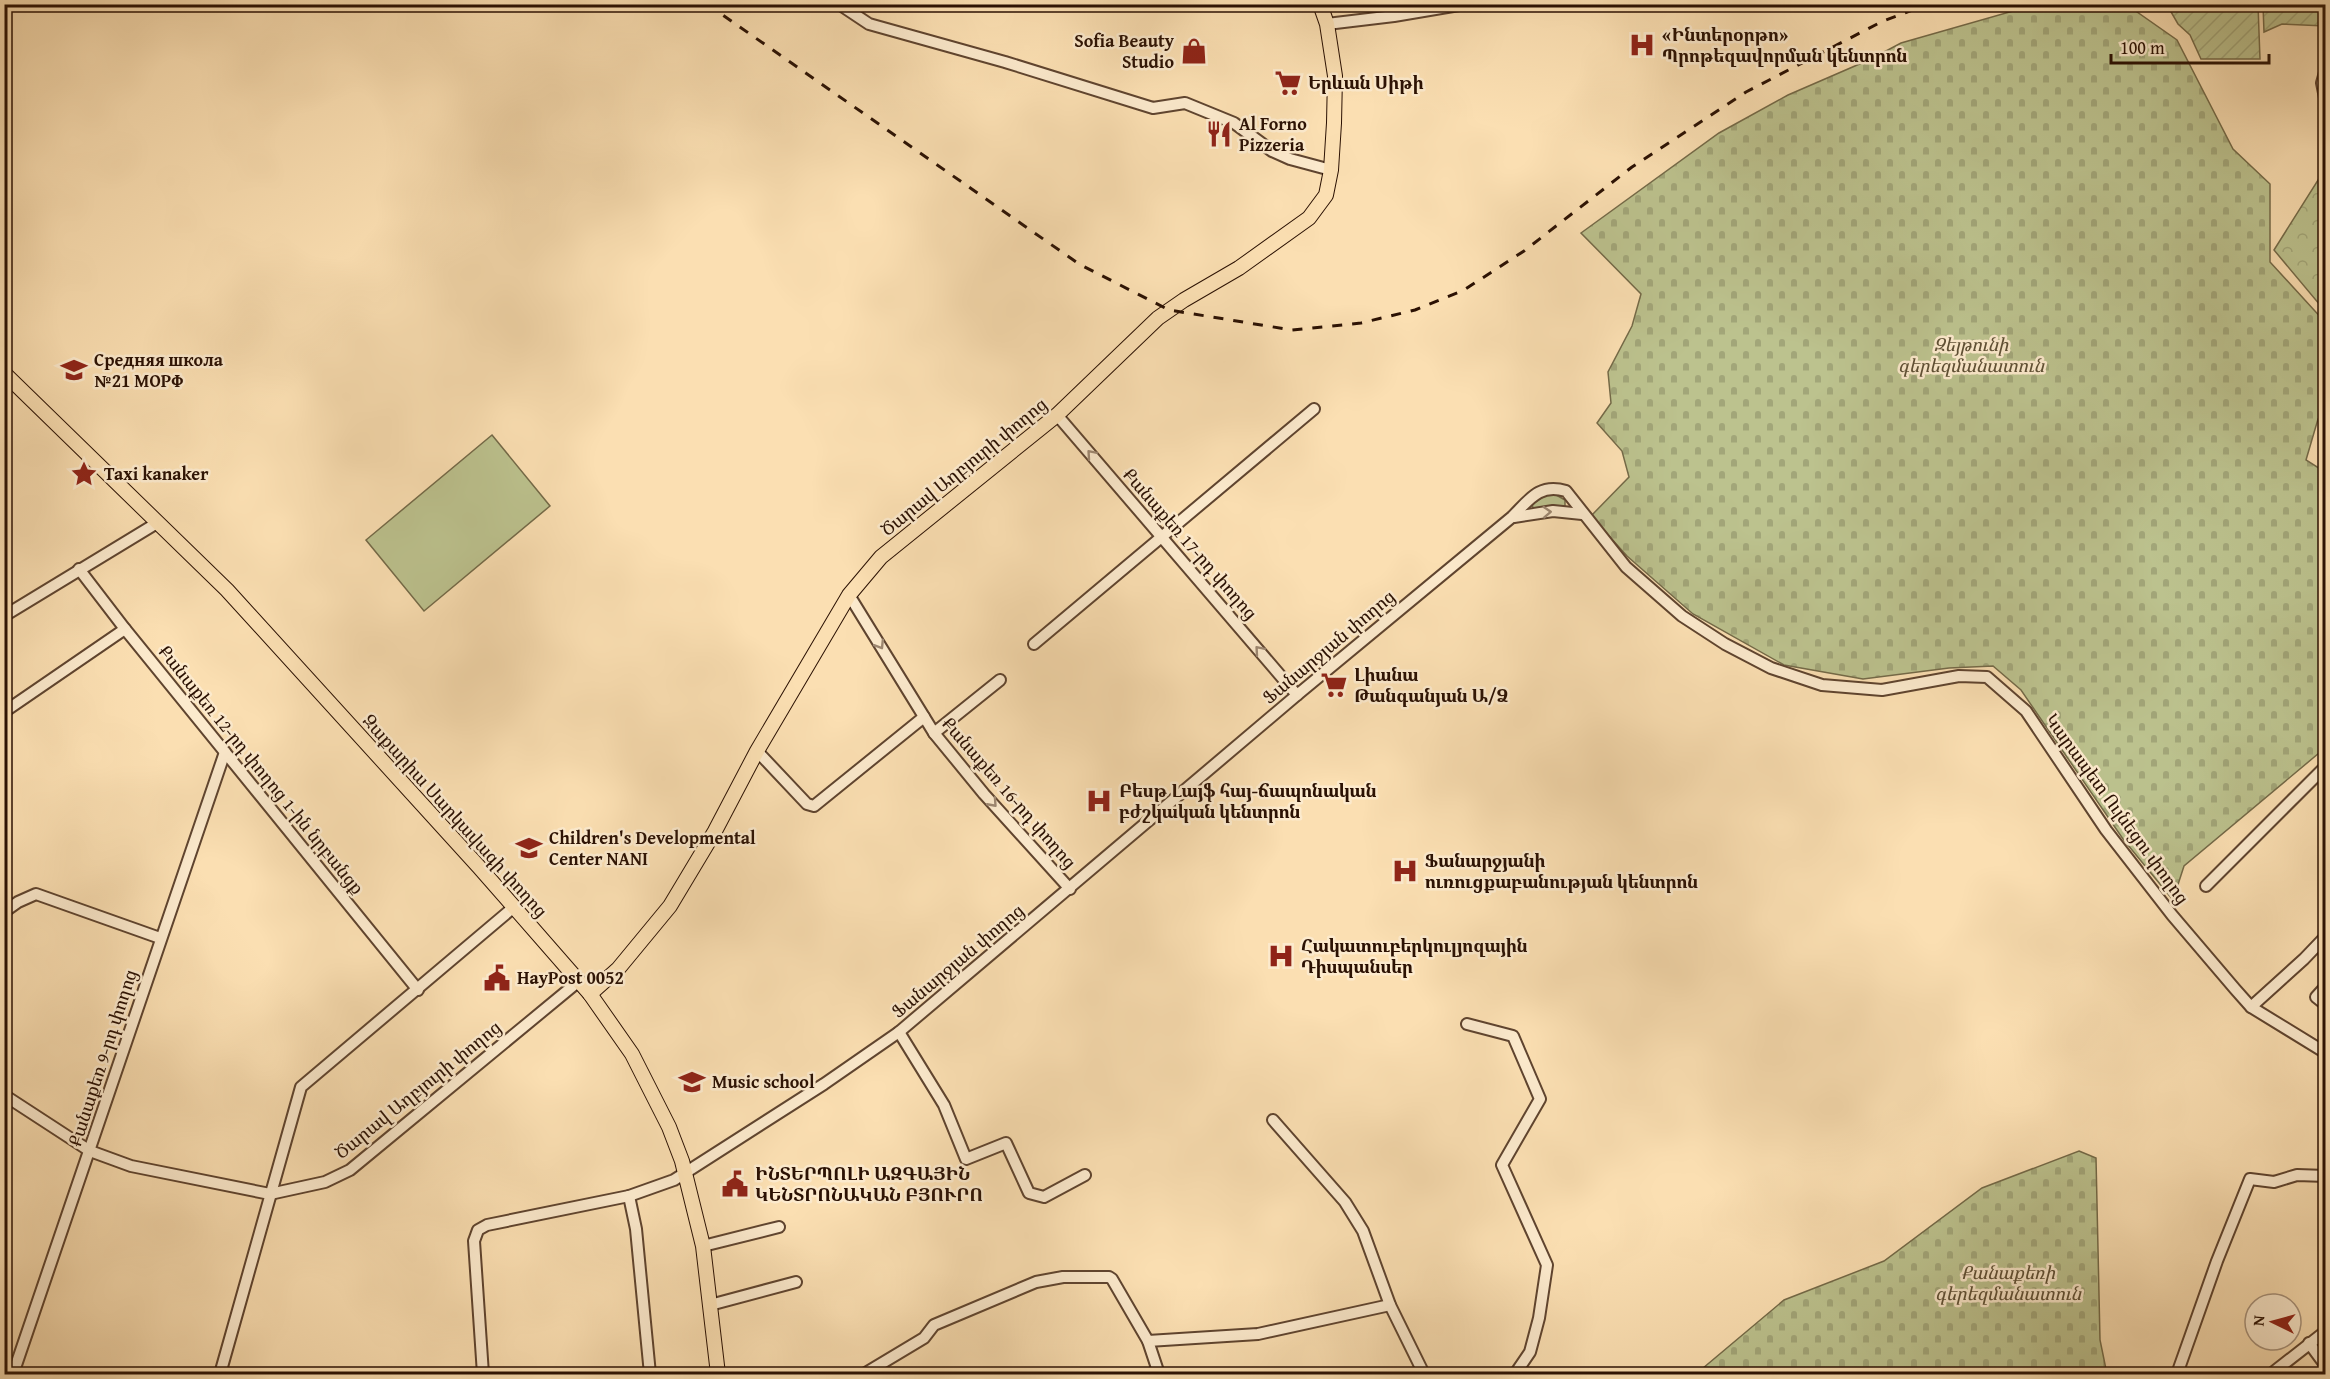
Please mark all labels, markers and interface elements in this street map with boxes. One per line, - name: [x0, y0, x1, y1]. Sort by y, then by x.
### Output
- place label: «Ինտերօրթո» Պրոթեզավորման կենտրոն: [1662, 21, 1908, 69]
- place label: Sofia Beauty Studio: [1074, 27, 1175, 75]
- scale bar: [2111, 27, 2268, 65]
- hospital icon: «Ինտերօրթո» Պրոթեզավորման կենտրոն: [1627, 30, 1657, 60]
- text: 100 m: [2120, 34, 2165, 61]
- shop icon: Sofia Beauty Studio: [1179, 36, 1209, 66]
- supermarket icon: Երևան Սիթի: [1273, 68, 1303, 98]
- place label: Երևան Սիթի: [1308, 69, 1424, 96]
- place label: Al Forno Pizzeria: [1239, 110, 1307, 158]
- restaurant icon: Al Forno Pizzeria: [1204, 119, 1234, 149]
- park label: Զեյթունի գերեզմանատուն: [1898, 331, 2045, 379]
- place label: Средняя школа №21 МОРФ: [94, 346, 224, 394]
- school or university icon: Средняя школа №21 МОРФ: [59, 355, 89, 385]
- street label: Ծարավ Աղբյուրի փողոց: [875, 391, 1053, 542]
- one-way arrow: [1087, 450, 1098, 461]
- place icon: Taxi kanaker: [69, 459, 99, 489]
- place label: Taxi kanaker: [104, 460, 209, 487]
- street label: Քանաքեռ 17-րդ փողոց: [1117, 462, 1264, 625]
- one-way arrow: [1542, 505, 1551, 518]
- street label: Ֆանարջյան փողոց: [1257, 583, 1401, 710]
- street label: Քանաքեռ 12-րդ փողոց 1-ին նրբանցք: [152, 639, 371, 900]
- one-way arrow: [872, 639, 884, 649]
- one-way arrow: [1255, 646, 1266, 657]
- place label: Լիանա Թանգանյան Ա/Ձ: [1354, 661, 1509, 709]
- supermarket icon: Լիանա Թանգանյան Ա/Ձ: [1319, 670, 1349, 700]
- street label: Զաքարիա Սարկավագի փողոց: [356, 708, 554, 923]
- street label: Կարապետ Ուլնեցու փողոց: [2039, 708, 2196, 910]
- street label: Քանաքեռ 16-րդ փողոց: [936, 711, 1083, 874]
- place label: Բեսթ Լայֆ հայ-ճապոնական բժշկական կենտրոն: [1119, 777, 1377, 825]
- hospital icon: Բեսթ Լայֆ հայ-ճապոնական բժշկական կենտրոն: [1084, 786, 1114, 816]
- one-way arrow: [986, 797, 997, 807]
- place label: Children's Developmental Center NANI: [549, 824, 756, 872]
- school or university icon: Children's Developmental Center NANI: [514, 833, 544, 863]
- place label: Ֆանարջյանի ուռուցքաբանության կենտրոն: [1425, 847, 1698, 895]
- hospital icon: Ֆանարջյանի ուռուցքաբանության կենտրոն: [1390, 856, 1420, 886]
- street label: Ֆանարջյան փողոց: [886, 897, 1030, 1024]
- place label: Հակատուբերկուլյոզային Դիսպանսեր: [1301, 932, 1528, 980]
- hospital icon: Հակատուբերկուլյոզային Դիսպանսեր: [1266, 941, 1296, 971]
- public building icon: HayPost 0052: [482, 963, 512, 993]
- place label: HayPost 0052: [517, 964, 624, 991]
- street label: Քանաքեռ 9-րդ փողոց: [61, 966, 144, 1150]
- street label: Ծարավ Աղբյուրի փողոց: [329, 1014, 507, 1165]
- school or university icon: Music school: [677, 1067, 707, 1097]
- place label: Music school: [712, 1068, 815, 1095]
- place label: ԻՆՏԵՐՊՈԼԻ ԱԶԳԱՅԻՆ ԿԵՆՏՐՈՆԱԿԱՆ ԲՅՈՒՐՈ: [755, 1160, 983, 1208]
- public building icon: ԻՆՏԵՐՊՈԼԻ ԱԶԳԱՅԻՆ ԿԵՆՏՐՈՆԱԿԱՆ ԲՅՈՒՐՈ: [720, 1169, 750, 1199]
- park label: Քանաքեռի գերեզմանատուն: [1935, 1259, 2082, 1307]
- north arrow: [2243, 1292, 2303, 1352]
- text: N: [2246, 1314, 2271, 1327]

